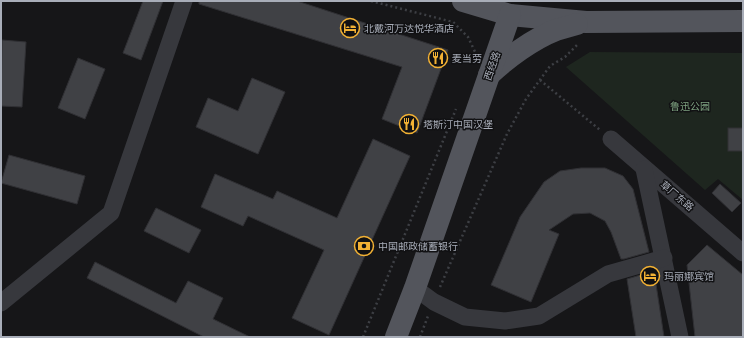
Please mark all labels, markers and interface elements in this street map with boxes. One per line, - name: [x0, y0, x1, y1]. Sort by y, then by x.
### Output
- hotel icon: 北戴河万达悦华酒店: [339, 17, 361, 39]
- place label: 北戴河万达悦华酒店: [364, 22, 454, 35]
- restaurant icon: 麦当劳: [427, 47, 449, 69]
- street label: 西经路: [481, 50, 503, 82]
- place label: 麦当劳: [452, 52, 482, 65]
- park label: 鲁迅公园: [670, 100, 710, 113]
- restaurant icon: 塔斯汀中国汉堡: [398, 113, 420, 135]
- place label: 塔斯汀中国汉堡: [423, 118, 493, 131]
- street label: 草厂东路: [658, 178, 696, 214]
- bank icon: 中国邮政储蓄银行: [353, 235, 375, 257]
- place label: 中国邮政储蓄银行: [378, 240, 458, 253]
- hotel icon: 玛丽娜宾馆: [639, 265, 661, 287]
- place label: 玛丽娜宾馆: [664, 270, 714, 283]

